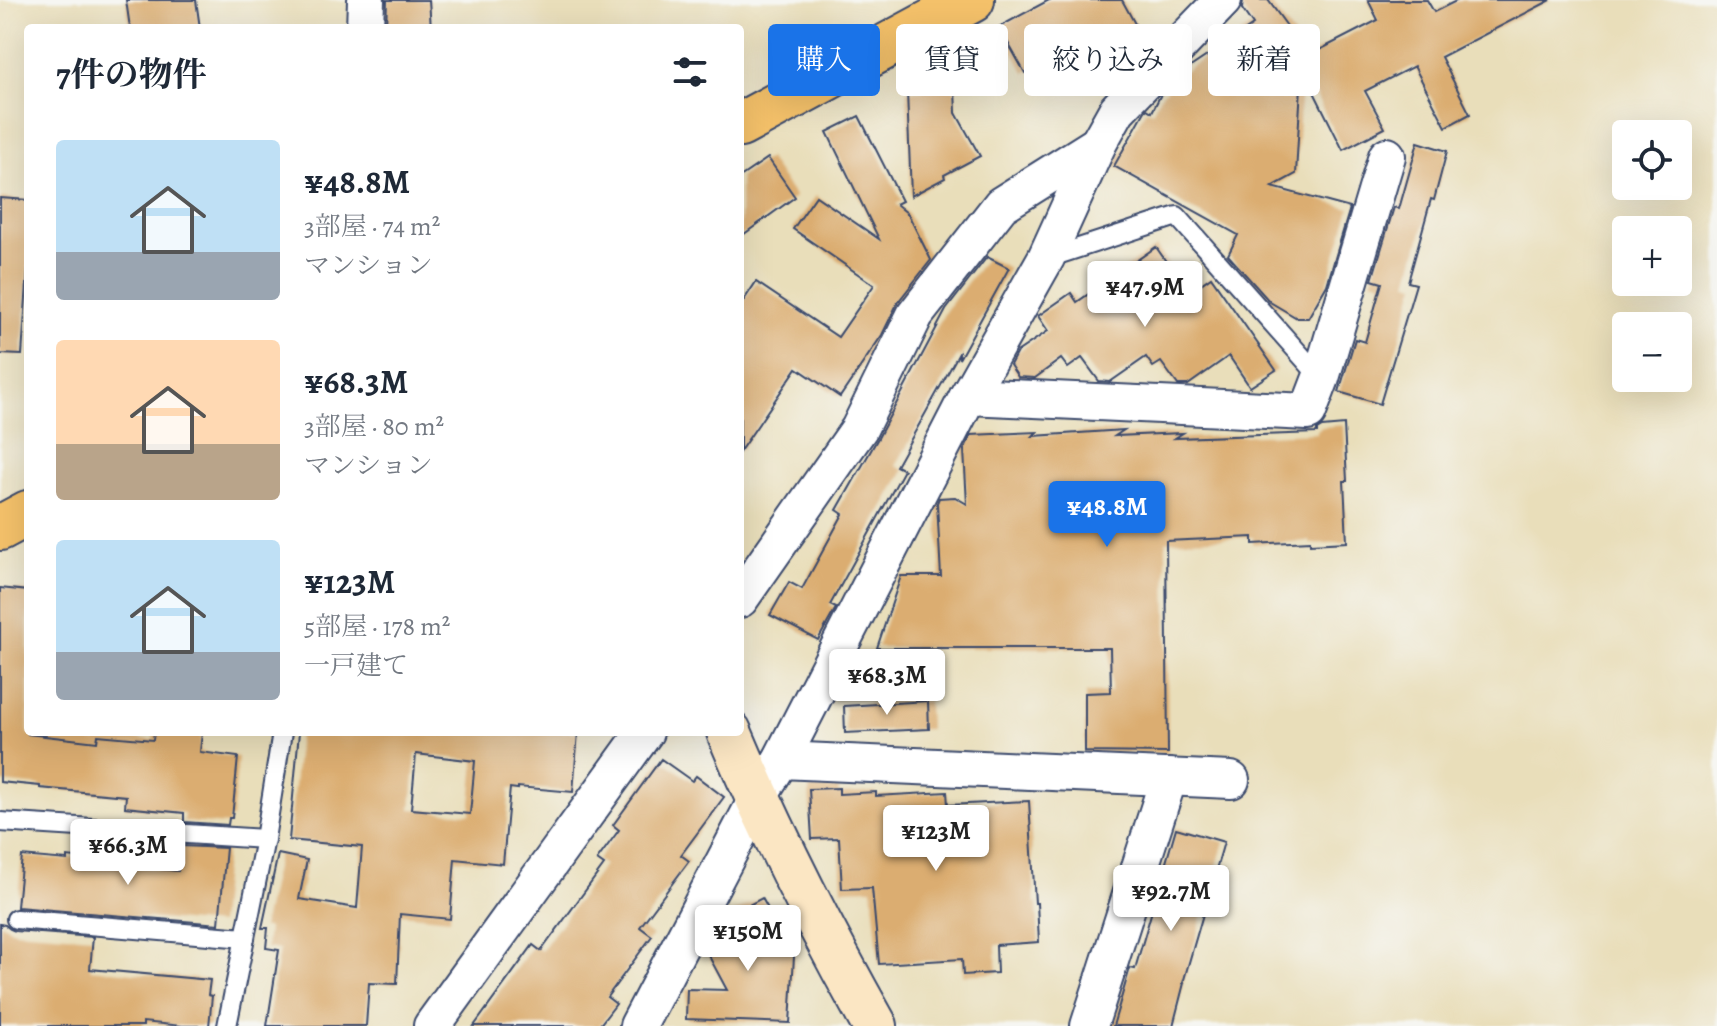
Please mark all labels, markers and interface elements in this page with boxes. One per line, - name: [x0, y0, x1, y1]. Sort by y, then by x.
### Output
- chip: 購入: [768, 24, 880, 96]
- chip: 賃貸: [896, 24, 1008, 96]
- chip: 絞り込み: [1024, 24, 1192, 96]
- chip: 新着: [1208, 24, 1320, 96]
- icon: filters: [668, 50, 712, 94]
- text: 7件の物件: [56, 51, 207, 98]
- map controls: [1612, 120, 1692, 392]
- button: locate: [1612, 120, 1692, 200]
- text: ¥48.8M: [304, 158, 410, 205]
- icon: home: [120, 172, 216, 268]
- text: 3部屋 · 74 m²: [304, 209, 440, 244]
- button: +: [1612, 216, 1692, 296]
- text: マンション: [304, 248, 433, 283]
- pin: ¥47.9M: [1080, 261, 1210, 329]
- text: ¥47.9M: [1105, 269, 1185, 304]
- button: −: [1612, 312, 1692, 392]
- text: ¥68.3M: [304, 358, 408, 405]
- icon: home: [120, 372, 216, 468]
- text: 3部屋 · 80 m²: [304, 409, 444, 444]
- text: マンション: [304, 448, 433, 483]
- pin: ¥48.8M: [1042, 481, 1172, 549]
- text: ¥48.8M: [1066, 489, 1148, 524]
- text: ¥123M: [304, 558, 395, 605]
- icon: home: [120, 572, 216, 668]
- text: 5部屋 · 178 m²: [304, 609, 450, 644]
- text: 一戸建て: [304, 648, 408, 683]
- pin: ¥68.3M: [822, 649, 952, 717]
- text: ¥68.3M: [847, 657, 927, 692]
- pin: ¥123M: [880, 805, 992, 873]
- text: ¥123M: [901, 813, 971, 848]
- pin: ¥66.3M: [63, 819, 193, 887]
- text: ¥66.3M: [88, 827, 168, 862]
- pin: ¥92.7M: [1106, 865, 1236, 933]
- text: ¥92.7M: [1131, 873, 1211, 908]
- pin: ¥150M: [692, 905, 804, 973]
- text: ¥150M: [713, 913, 783, 948]

